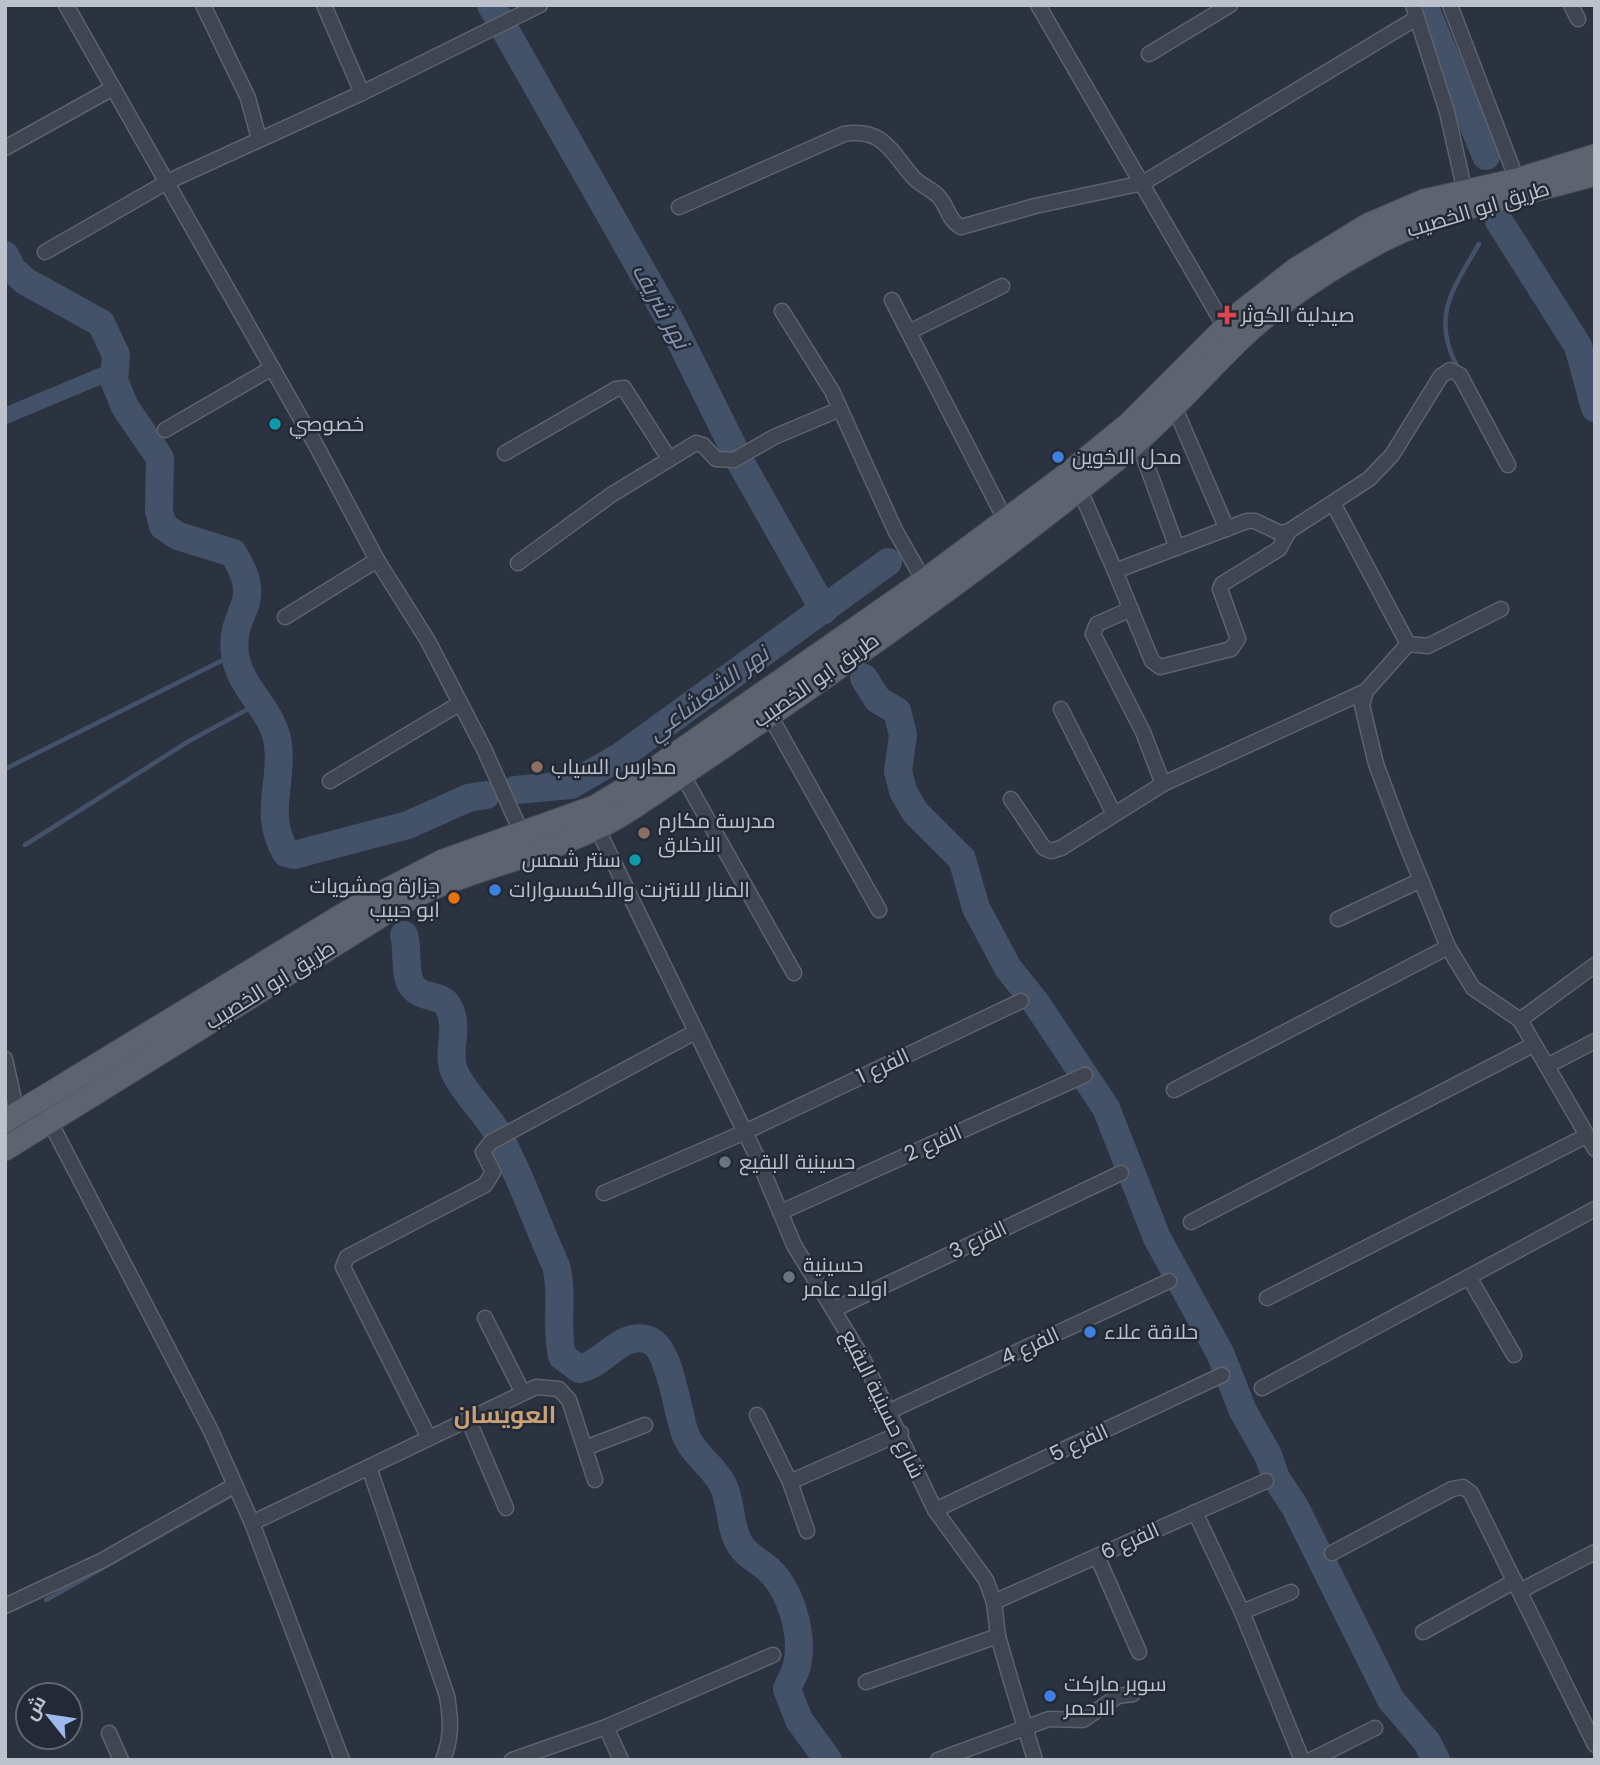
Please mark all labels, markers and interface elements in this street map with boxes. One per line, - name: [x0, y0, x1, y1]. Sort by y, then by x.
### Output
- street label: طريق ابو الخصيب: [1403, 173, 1553, 244]
- water label: نهر شريف: [624, 258, 699, 357]
- place label: صيدلية الكوثر: [1240, 300, 1355, 329]
- marker: صيدلية الكوثر: [1219, 307, 1235, 323]
- place label: خصوصي: [289, 409, 364, 439]
- marker: خصوصي: [267, 416, 283, 432]
- place label: محل الاخوين: [1072, 442, 1182, 471]
- marker: محل الاخوين: [1050, 449, 1066, 465]
- street label: طريق ابو الخصيب: [747, 625, 885, 734]
- water label: نهر الشعشاعي: [641, 636, 779, 749]
- place label: مدارس السياب: [551, 752, 676, 781]
- marker: مدارس السياب: [529, 759, 545, 775]
- place label: مدرسة مكارم الاخلاق: [658, 806, 776, 859]
- marker: مدرسة مكارم الاخلاق: [636, 825, 652, 841]
- place label: سنتر شمس: [522, 845, 621, 874]
- marker: سنتر شمس: [627, 852, 643, 868]
- place label: جزارة ومشويات ابو حبيب: [309, 871, 440, 924]
- place label: المنار للانترنت والاكسسوارات: [509, 875, 750, 904]
- marker: المنار للانترنت والاكسسوارات: [487, 882, 503, 898]
- marker: جزارة ومشويات ابو حبيب: [446, 890, 462, 906]
- street label: طريق ابو الخصيب: [199, 933, 340, 1036]
- street label: الفرع 1: [852, 1041, 914, 1090]
- street label: الفرع 2: [899, 1117, 966, 1168]
- place label: حسينية البقيع: [739, 1147, 855, 1176]
- marker: حسينية البقيع: [717, 1154, 733, 1170]
- street label: الفرع 3: [944, 1213, 1011, 1266]
- place label: حسينية اولاد عامر: [802, 1250, 888, 1303]
- marker: حسينية اولاد عامر: [781, 1269, 797, 1285]
- place label: حلاقة علاء: [1104, 1317, 1198, 1346]
- street label: الفرع 4: [996, 1319, 1064, 1372]
- street label: شارع حسينية البقيع: [835, 1324, 932, 1483]
- marker: حلاقة علاء: [1082, 1324, 1098, 1340]
- district label: العويسان: [454, 1398, 556, 1431]
- street label: الفرع 5: [1045, 1416, 1113, 1469]
- street label: الفرع 6: [1096, 1515, 1164, 1566]
- place label: سوبر ماركت الاحمر: [1063, 1669, 1167, 1722]
- north arrow: [14, 1681, 84, 1751]
- marker: سوبر ماركت الاحمر: [1042, 1688, 1058, 1704]
- text: ش: [17, 1690, 52, 1725]

